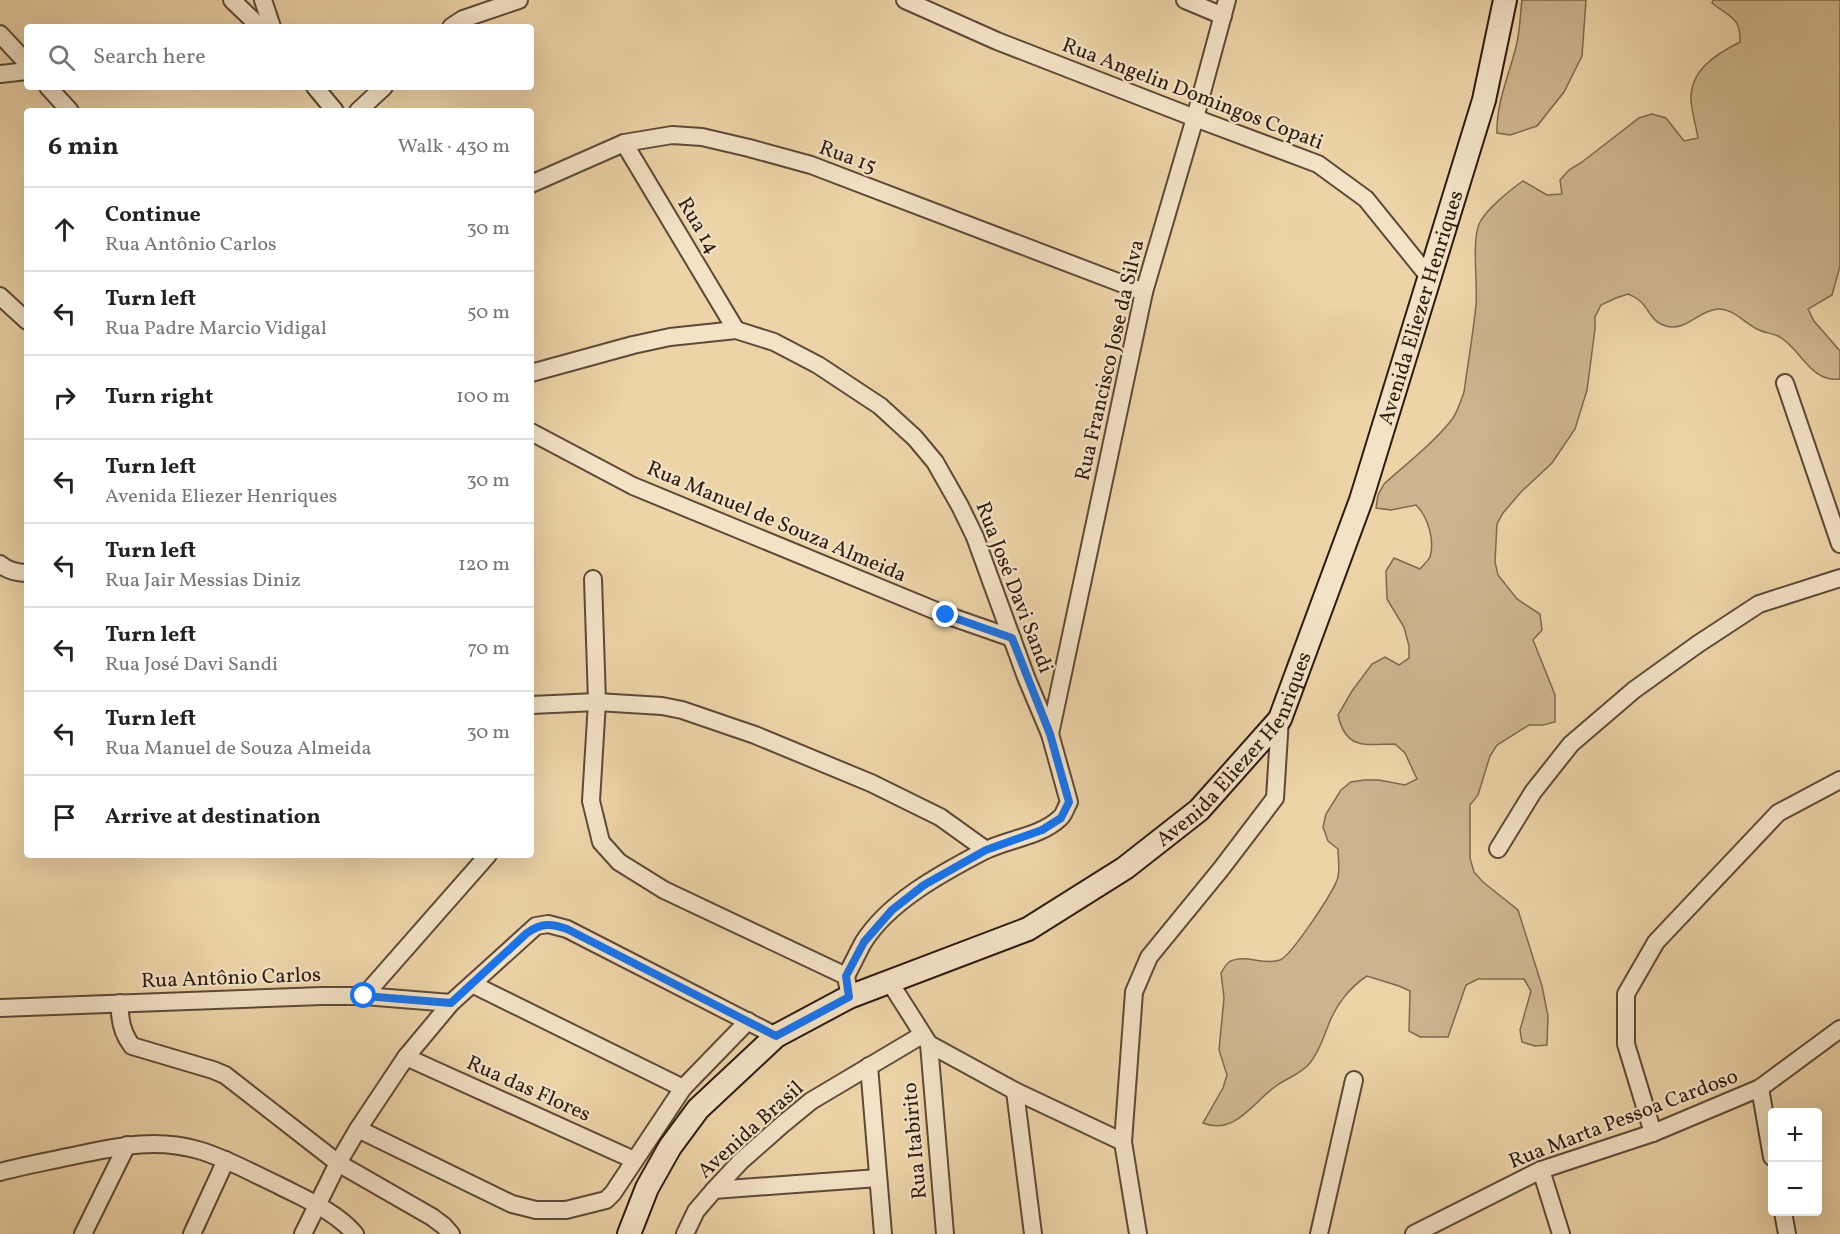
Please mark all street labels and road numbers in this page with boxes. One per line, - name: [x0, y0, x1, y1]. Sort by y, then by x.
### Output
- street label: Rua Angelin Domingos Copati: [1057, 31, 1327, 158]
- street label: Rua 15: [815, 134, 880, 181]
- street label: Avenida Eliezer Henriques: [1372, 187, 1471, 429]
- street label: Rua 14: [669, 192, 726, 260]
- street label: Rua Francisco Jose da Silva: [1069, 237, 1152, 484]
- street label: Rua Manuel de Souza Almeida: [642, 454, 911, 590]
- street label: Rua José Davi Sandi: [968, 498, 1060, 678]
- street label: Avenida Eliezer Henriques: [1150, 648, 1320, 854]
- street label: Rua Antônio Carlos: [141, 961, 322, 996]
- street label: Rua das Flores: [462, 1049, 595, 1130]
- street label: Rua Marta Pessoa Cardoso: [1505, 1062, 1742, 1177]
- street label: Avenida Brasil: [692, 1075, 810, 1186]
- street label: Rua Itabirito: [896, 1081, 935, 1201]

